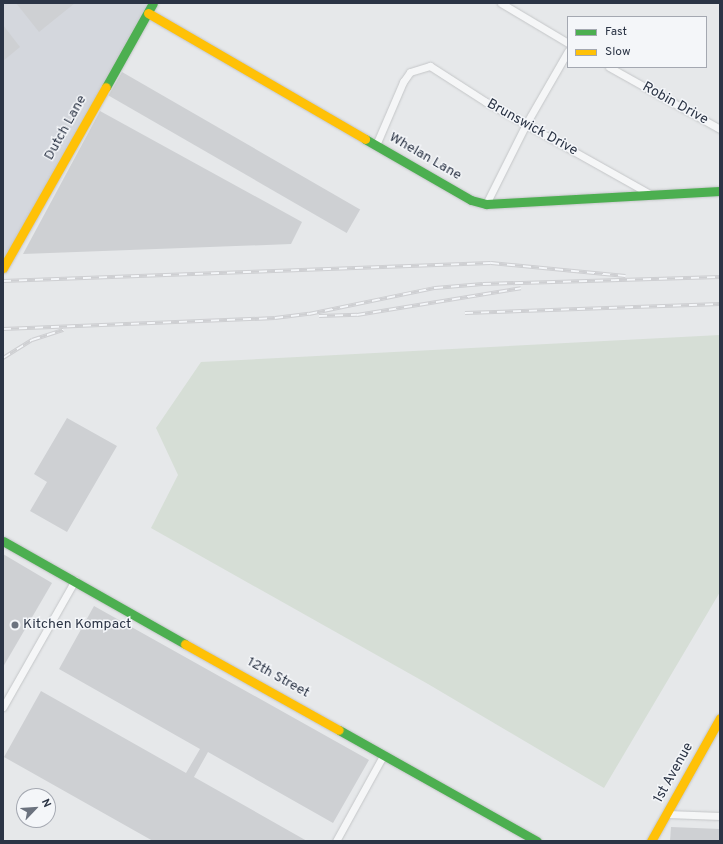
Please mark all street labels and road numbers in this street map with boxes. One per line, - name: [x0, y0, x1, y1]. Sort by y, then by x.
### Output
- street label: Robin Drive: [639, 79, 711, 129]
- street label: Dutch Lane: [41, 93, 91, 163]
- street label: Brunswick Drive: [484, 96, 580, 160]
- street label: Whelan Lane: [386, 130, 464, 184]
- street label: 12th Street: [244, 654, 312, 702]
- street label: 1st Avenue: [650, 740, 698, 806]

